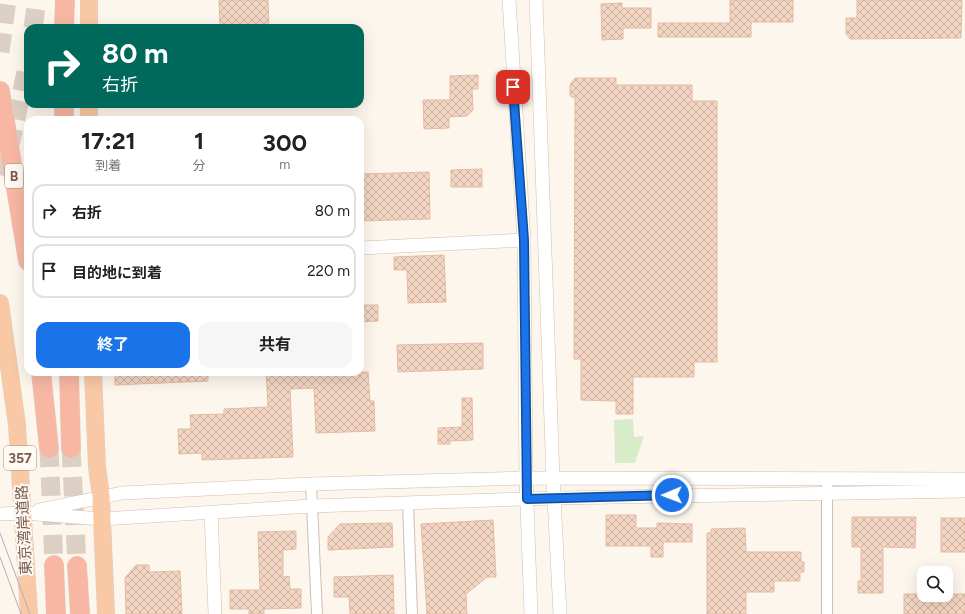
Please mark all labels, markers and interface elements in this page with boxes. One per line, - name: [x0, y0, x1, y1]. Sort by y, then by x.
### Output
- text: 80 m: [102, 36, 168, 70]
- icon: right: [36, 40, 88, 92]
- pin: [496, 70, 530, 104]
- text: 右折: [102, 74, 138, 96]
- icon: arrive: [502, 76, 524, 98]
- text: 17:21: [81, 126, 136, 155]
- text: 1: [194, 126, 204, 155]
- text: 300: [263, 128, 307, 157]
- text: m: [279, 157, 290, 172]
- text: 到着: [95, 158, 121, 173]
- text: 分: [193, 158, 206, 173]
- road number: B: [5, 164, 23, 188]
- icon: right: [38, 200, 60, 222]
- text: 80 m: [315, 202, 350, 220]
- text: 右折: [72, 204, 102, 222]
- icon: arrive: [38, 260, 60, 282]
- text: 220 m: [307, 262, 350, 280]
- text: 目的地に到着: [72, 264, 162, 282]
- button: 終了: [36, 322, 190, 368]
- button: 共有: [198, 322, 352, 368]
- road number: 357: [4, 446, 36, 470]
- position arrow: [651, 474, 693, 516]
- street label: 東京湾岸道路: [13, 485, 35, 575]
- map controls: [917, 566, 953, 602]
- button: search: [917, 566, 953, 602]

